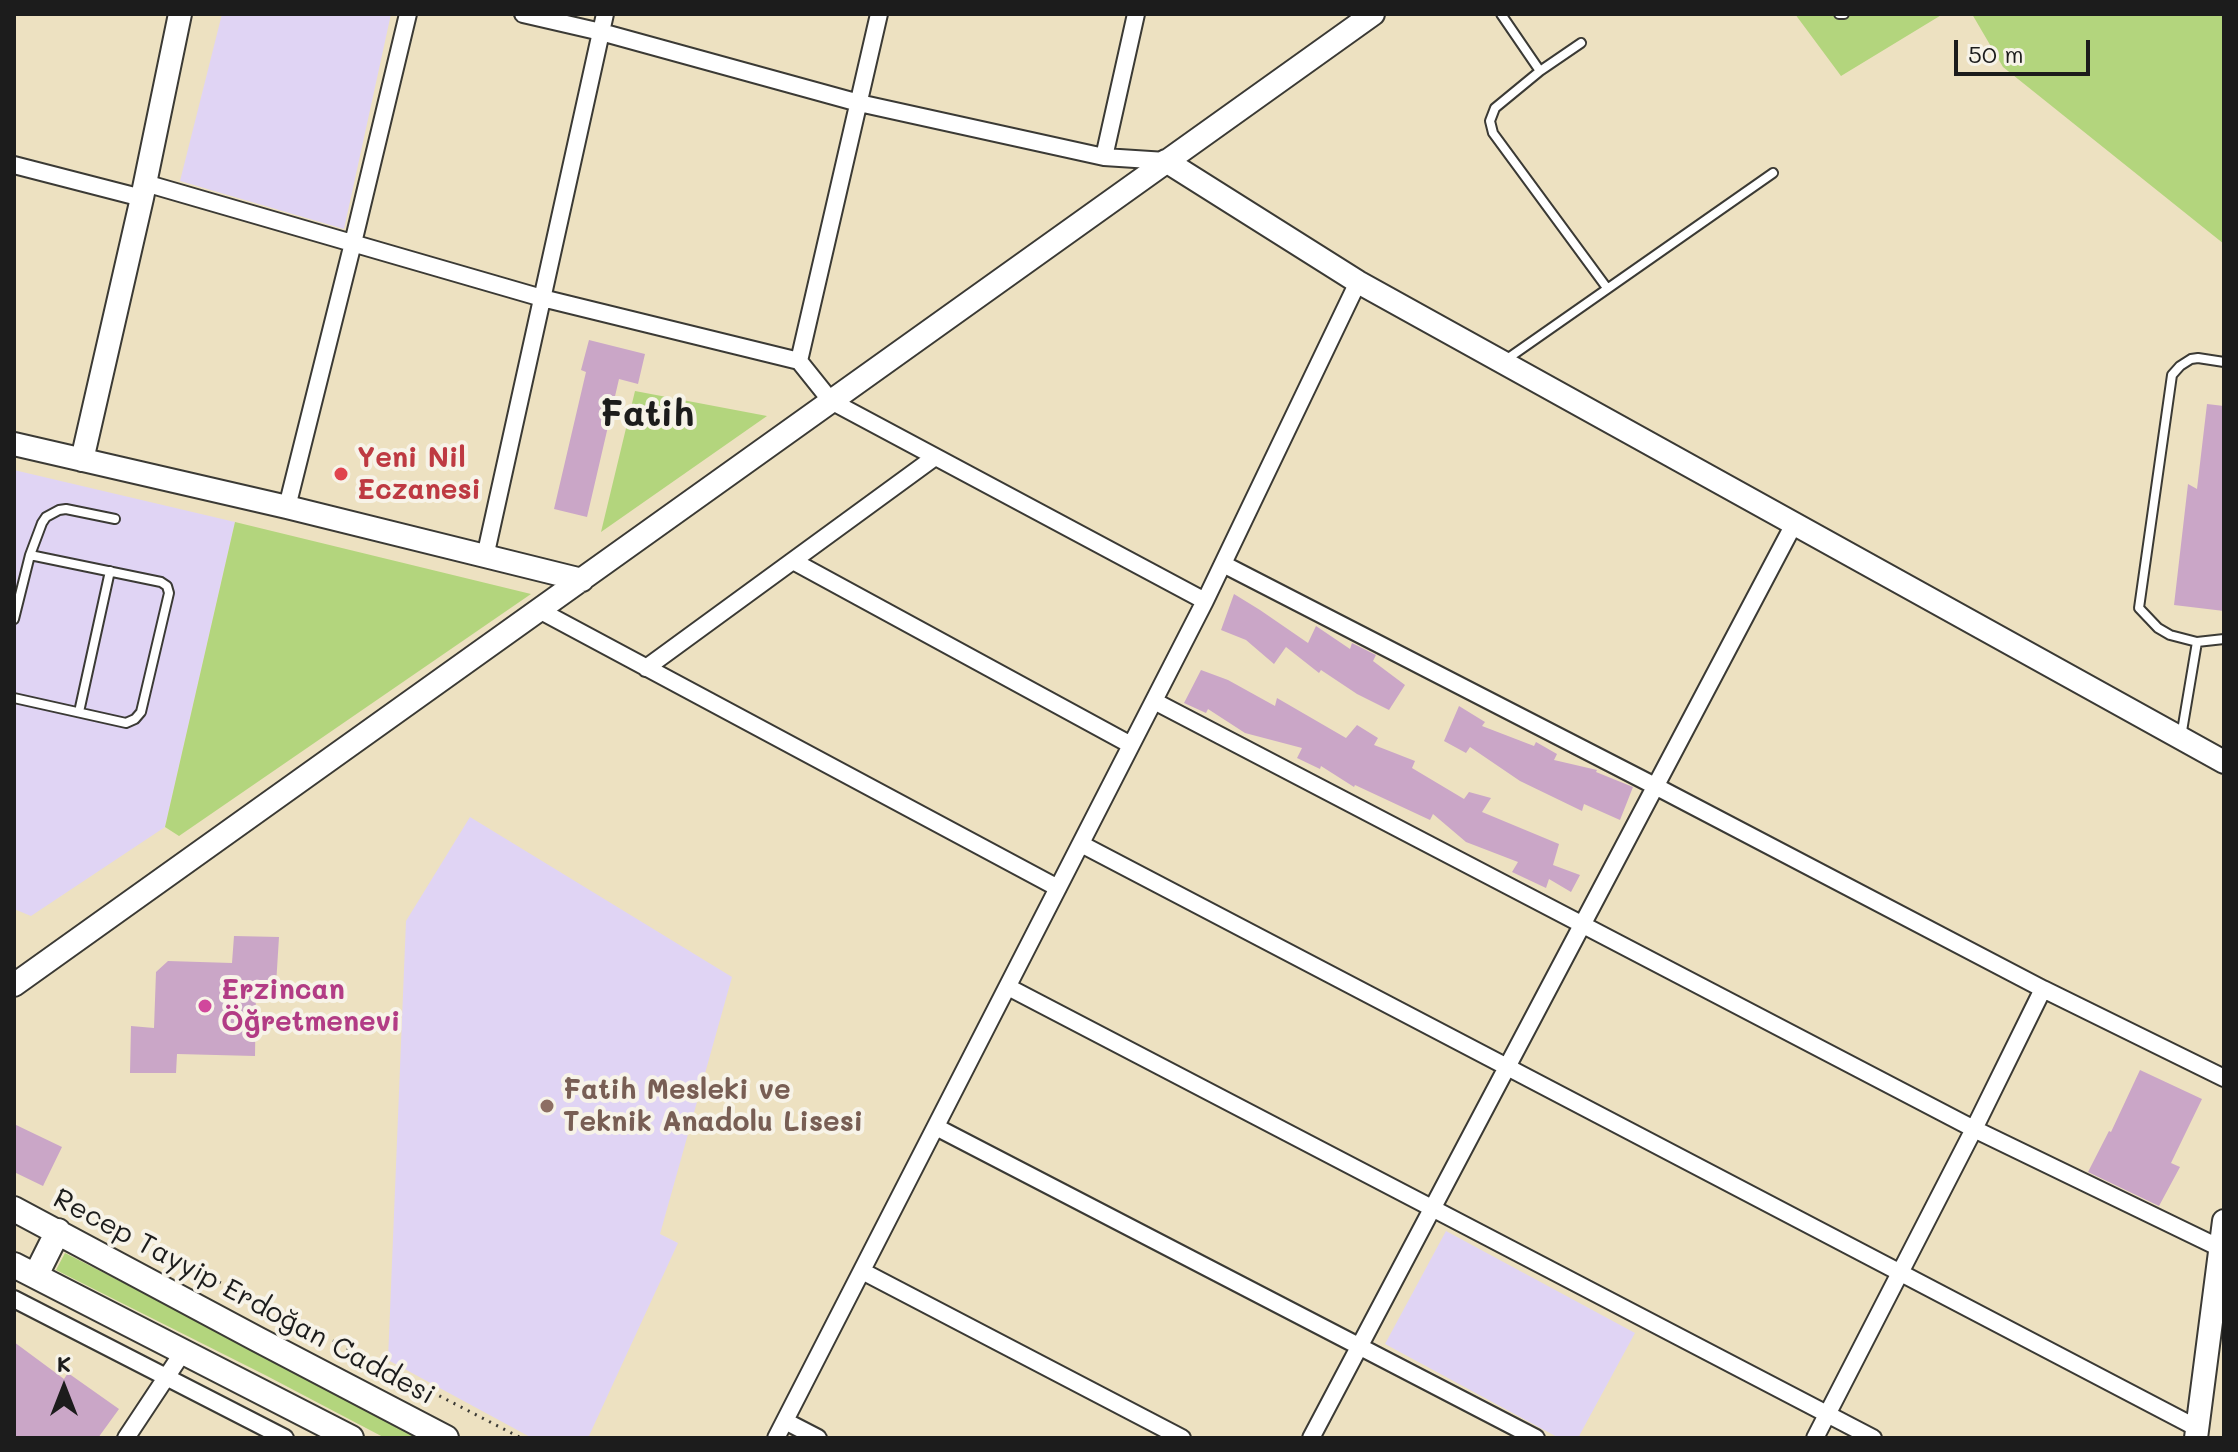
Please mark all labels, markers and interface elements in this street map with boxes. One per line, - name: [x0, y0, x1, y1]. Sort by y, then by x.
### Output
- scale bar: [1958, 24, 2094, 74]
- text: 50 m: [1968, 38, 2024, 69]
- district label: Fatih: [600, 393, 694, 437]
- place label: Yeni Nil Eczanesi: [357, 441, 481, 507]
- marker: Yeni Nil Eczanesi: [332, 465, 350, 483]
- place label: Erzincan Öğretmenevi: [221, 973, 400, 1039]
- marker: Erzincan Öğretmenevi: [196, 997, 214, 1015]
- place label: Fatih Mesleki ve Teknik Anadolu Lisesi: [563, 1073, 863, 1139]
- marker: Fatih Mesleki ve Teknik Anadolu Lisesi: [538, 1097, 556, 1115]
- street label: Recep Tayyip Erdoğan Caddesi: [47, 1182, 441, 1412]
- north arrow: [24, 1348, 104, 1428]
- text: K: [57, 1349, 71, 1378]

